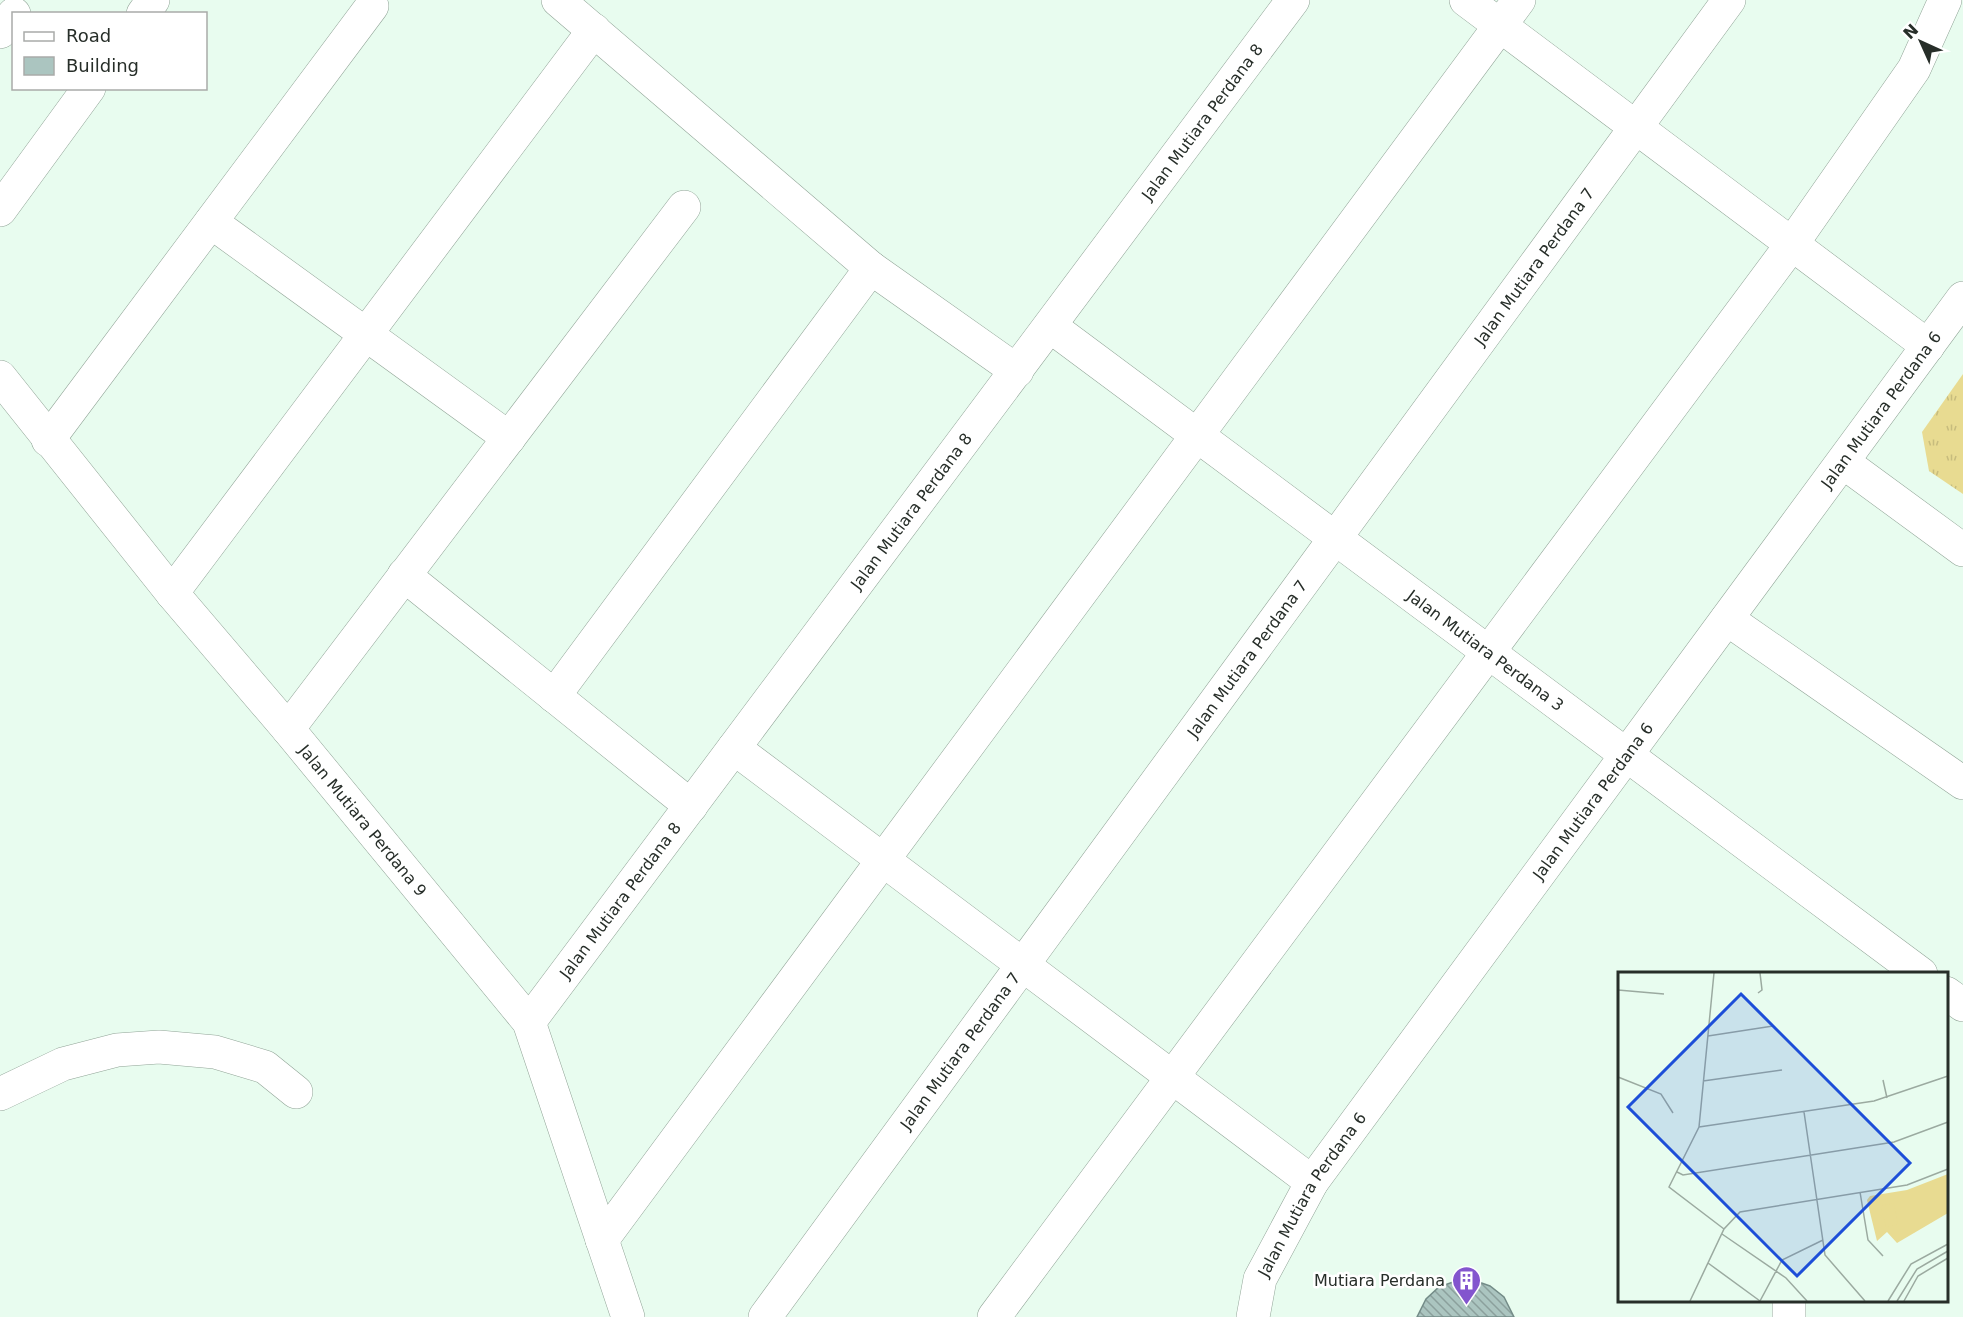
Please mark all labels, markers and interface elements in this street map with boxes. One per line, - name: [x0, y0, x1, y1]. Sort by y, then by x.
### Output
- legend: [12, 12, 207, 90]
- north arrow: [1891, 12, 1951, 72]
- text: N: [1899, 20, 1922, 43]
- text: Road: [66, 25, 111, 46]
- street label: Jalan Mutiara Perdana 8: [1137, 40, 1267, 204]
- text: Building: [66, 55, 139, 76]
- street label: Jalan Mutiara Perdana 7: [1470, 184, 1598, 350]
- street label: Jalan Mutiara Perdana 6: [1816, 327, 1945, 493]
- street label: Jalan Mutiara Perdana 8: [846, 429, 976, 594]
- street label: Jalan Mutiara Perdana 7: [1182, 576, 1311, 742]
- street label: Jalan Mutiara Perdana 3: [1403, 585, 1568, 715]
- street label: Jalan Mutiara Perdana 6: [1528, 719, 1657, 884]
- street label: Jalan Mutiara Perdana 9: [295, 740, 431, 900]
- street label: Jalan Mutiara Perdana 8: [555, 818, 685, 983]
- street label: Jalan Mutiara Perdana 7: [895, 968, 1024, 1134]
- inset map: [1618, 972, 1948, 1302]
- street label: Jalan Mutiara Perdana 6: [1253, 1108, 1370, 1281]
- building icon: Mutiara Perdana: [1450, 1264, 1482, 1306]
- place label: Mutiara Perdana: [1314, 1271, 1445, 1290]

